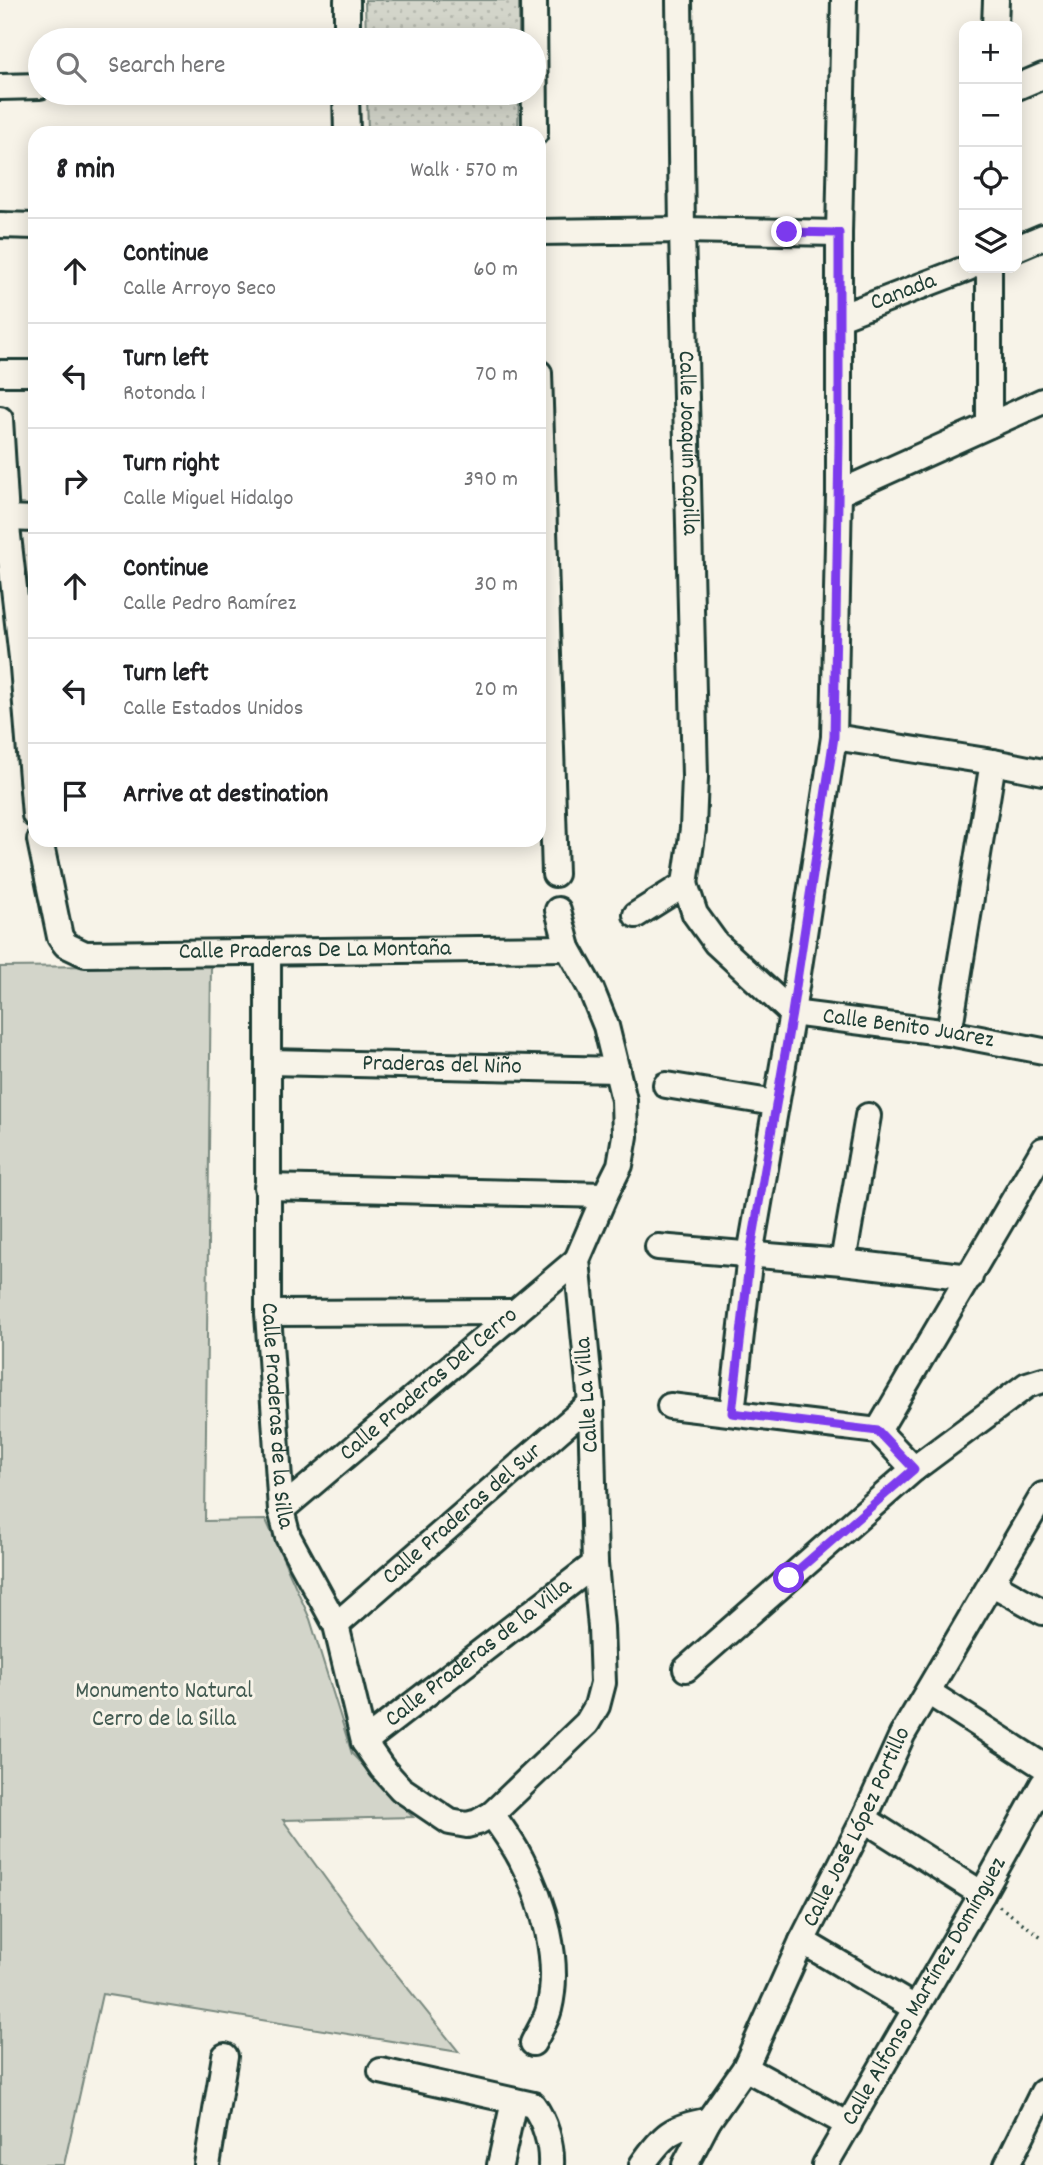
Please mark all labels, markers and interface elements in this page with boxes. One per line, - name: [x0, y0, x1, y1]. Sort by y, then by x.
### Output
- map controls: [959, 21, 1022, 273]
- button: +: [959, 21, 1022, 84]
- search box: [28, 28, 546, 105]
- icon: search: [52, 48, 90, 86]
- text: Search here: [108, 48, 226, 85]
- button: −: [959, 84, 1022, 147]
- button: locate: [959, 147, 1022, 210]
- text: 8 min: [56, 150, 115, 193]
- text: Walk · 570 m: [410, 155, 518, 188]
- button: layers: [959, 210, 1022, 273]
- route end: [771, 216, 802, 247]
- text: Continue: [123, 236, 208, 273]
- icon: ahead: [56, 252, 94, 290]
- text: 60 m: [473, 254, 518, 287]
- street label: Canada: [866, 264, 942, 321]
- text: Calle Arroyo Seco: [123, 273, 276, 306]
- text: Turn left: [123, 341, 209, 378]
- street label: Calle Joaquín Capilla: [668, 350, 706, 536]
- icon: left: [56, 357, 94, 395]
- text: 70 m: [476, 359, 518, 392]
- text: Rotonda 1: [123, 378, 206, 411]
- text: Turn right: [123, 446, 220, 483]
- icon: right: [56, 462, 94, 500]
- text: 390 m: [464, 464, 518, 497]
- text: Calle Miguel Hidalgo: [123, 483, 293, 516]
- text: Continue: [123, 551, 208, 588]
- icon: ahead: [56, 567, 94, 605]
- text: 30 m: [474, 569, 518, 602]
- text: Calle Pedro Ramírez: [123, 588, 296, 621]
- text: Turn left: [123, 656, 209, 693]
- icon: left: [56, 672, 94, 710]
- text: 20 m: [474, 674, 518, 707]
- text: Calle Estados Unidos: [123, 693, 303, 726]
- icon: arrive: [56, 777, 94, 815]
- text: Arrive at destination: [123, 777, 328, 814]
- street label: Calle Praderas De La Montaña: [178, 932, 452, 970]
- street label: Calle Benito Juárez: [820, 1000, 997, 1058]
- street label: Praderas del Niño: [362, 1047, 522, 1085]
- street label: Calle Praderas Del Cerro: [333, 1299, 526, 1470]
- street label: Calle Praderas de la Silla: [251, 1303, 302, 1533]
- street label: Calle La Villa: [567, 1335, 609, 1454]
- street label: Calle Praderas del Sur: [375, 1435, 550, 1594]
- route start: [773, 1562, 804, 1593]
- street label: Calle Praderas de la Villa: [378, 1570, 580, 1736]
- park label: Monumento Natural Cerro de la Silla: [75, 1675, 253, 1737]
- street label: Calle José López Portillo: [795, 1721, 920, 1933]
- street label: Calle Alfonso Martínez Domínguez: [834, 1851, 1016, 2133]

